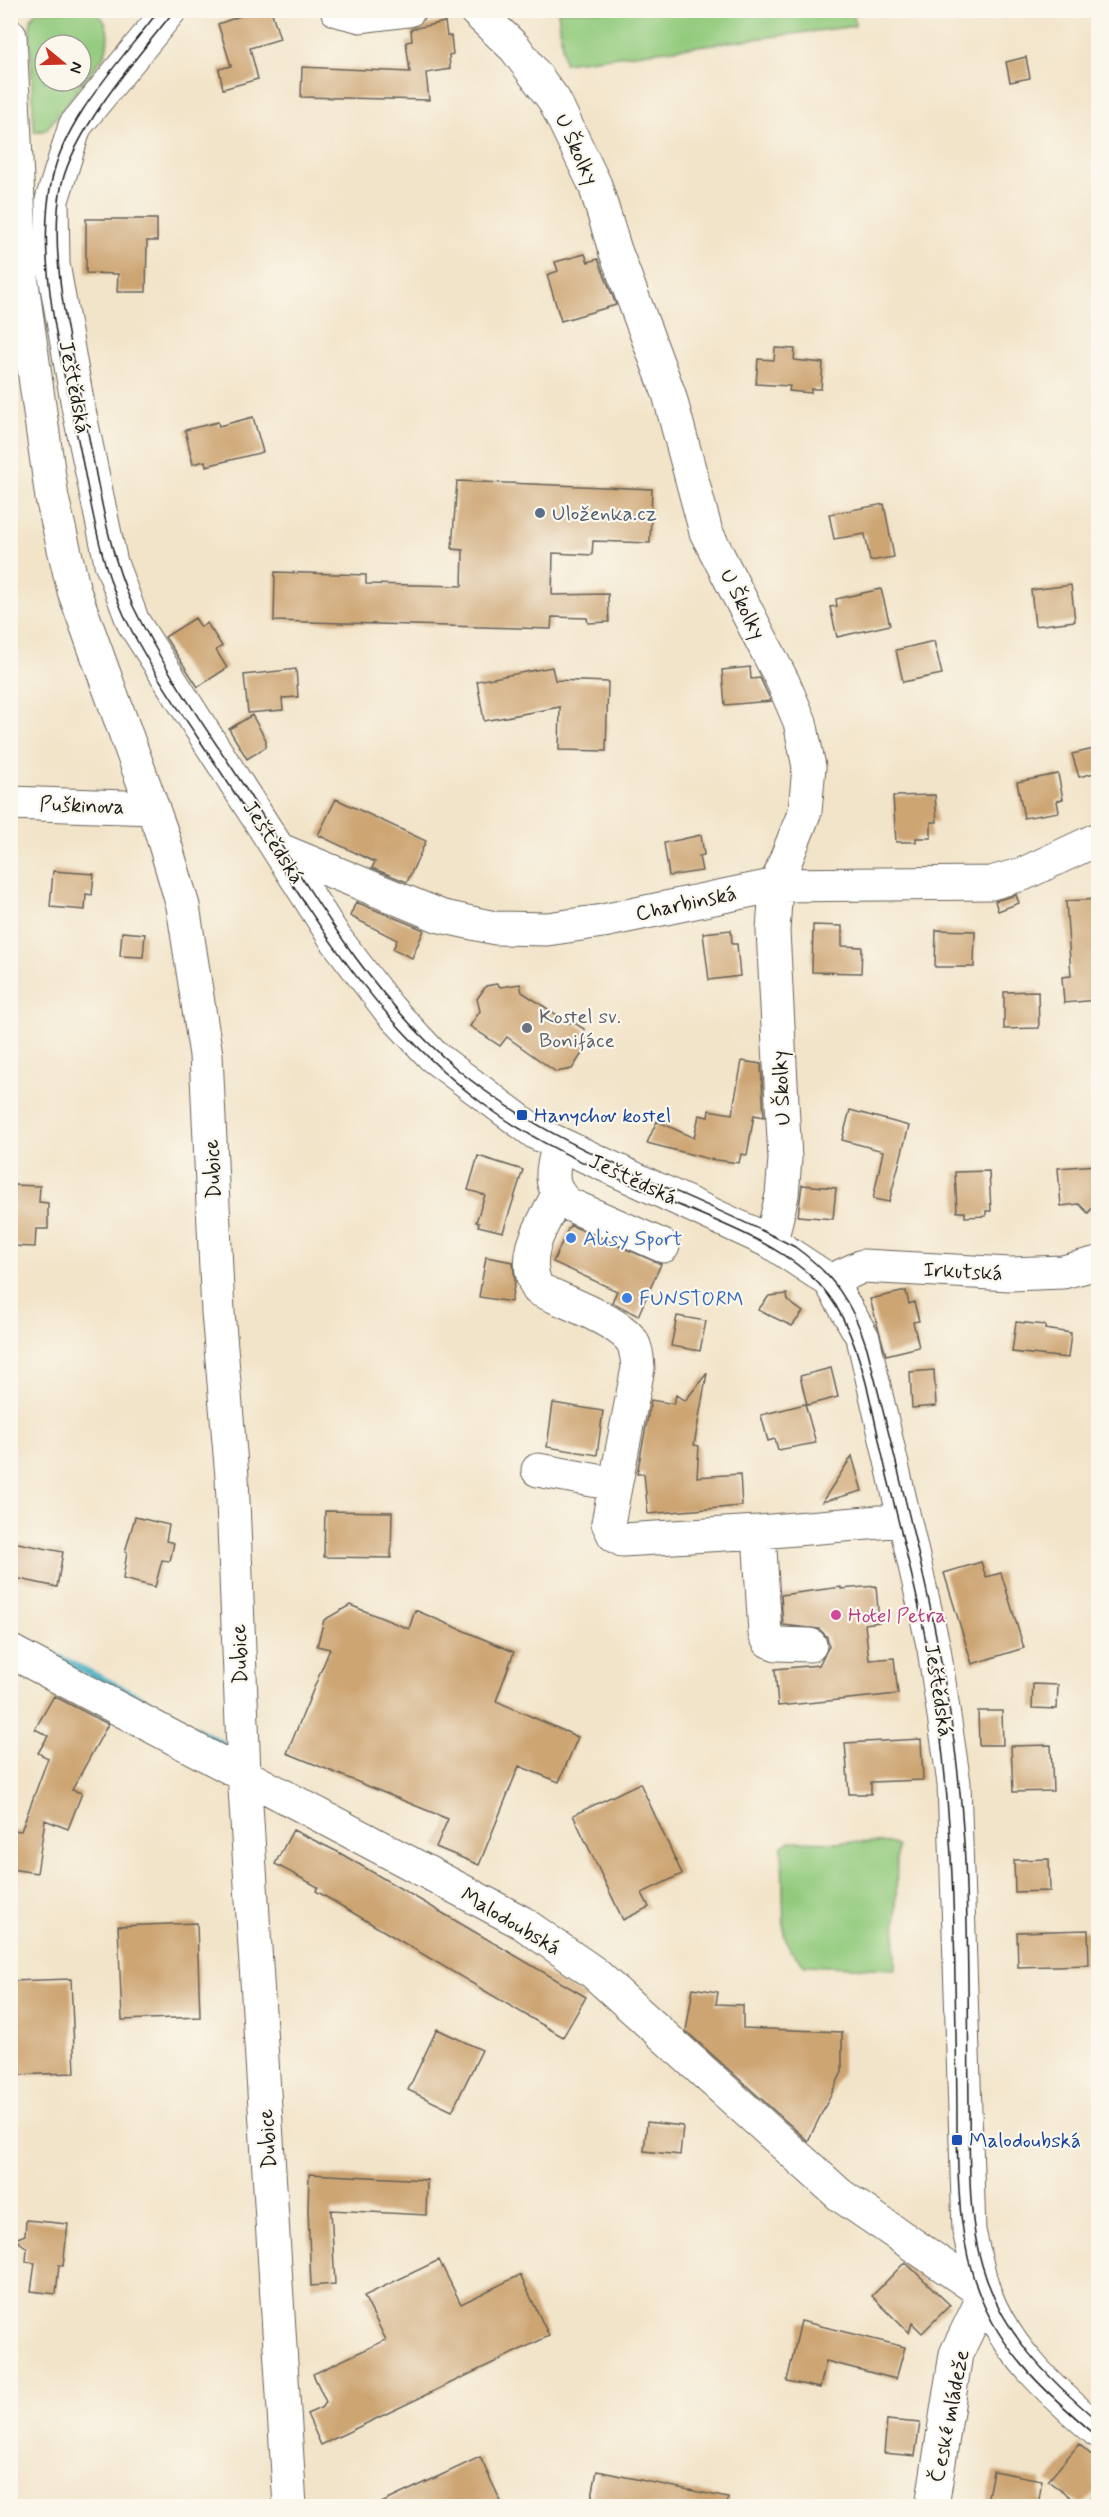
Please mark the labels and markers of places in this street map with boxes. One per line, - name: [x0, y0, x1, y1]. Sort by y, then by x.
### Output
- place label: Uloženka.cz: [552, 500, 657, 528]
- marker: Uloženka.cz: [533, 506, 547, 520]
- place label: Kostel sv. Bonifáce: [539, 1003, 621, 1055]
- marker: Kostel sv. Bonifáce: [520, 1021, 534, 1035]
- place label: Hanychov kostel: [534, 1102, 671, 1130]
- marker: Hanychov kostel: [515, 1108, 529, 1122]
- place label: Alisy Sport: [583, 1225, 683, 1253]
- marker: Alisy Sport: [564, 1231, 578, 1245]
- place label: FUNSTORM: [639, 1285, 744, 1313]
- marker: FUNSTORM: [620, 1291, 634, 1305]
- place label: Hotel Petra: [848, 1602, 946, 1630]
- marker: Hotel Petra: [829, 1608, 843, 1622]
- place label: Malodoubská: [969, 2127, 1081, 2155]
- marker: Malodoubská: [950, 2133, 964, 2147]

